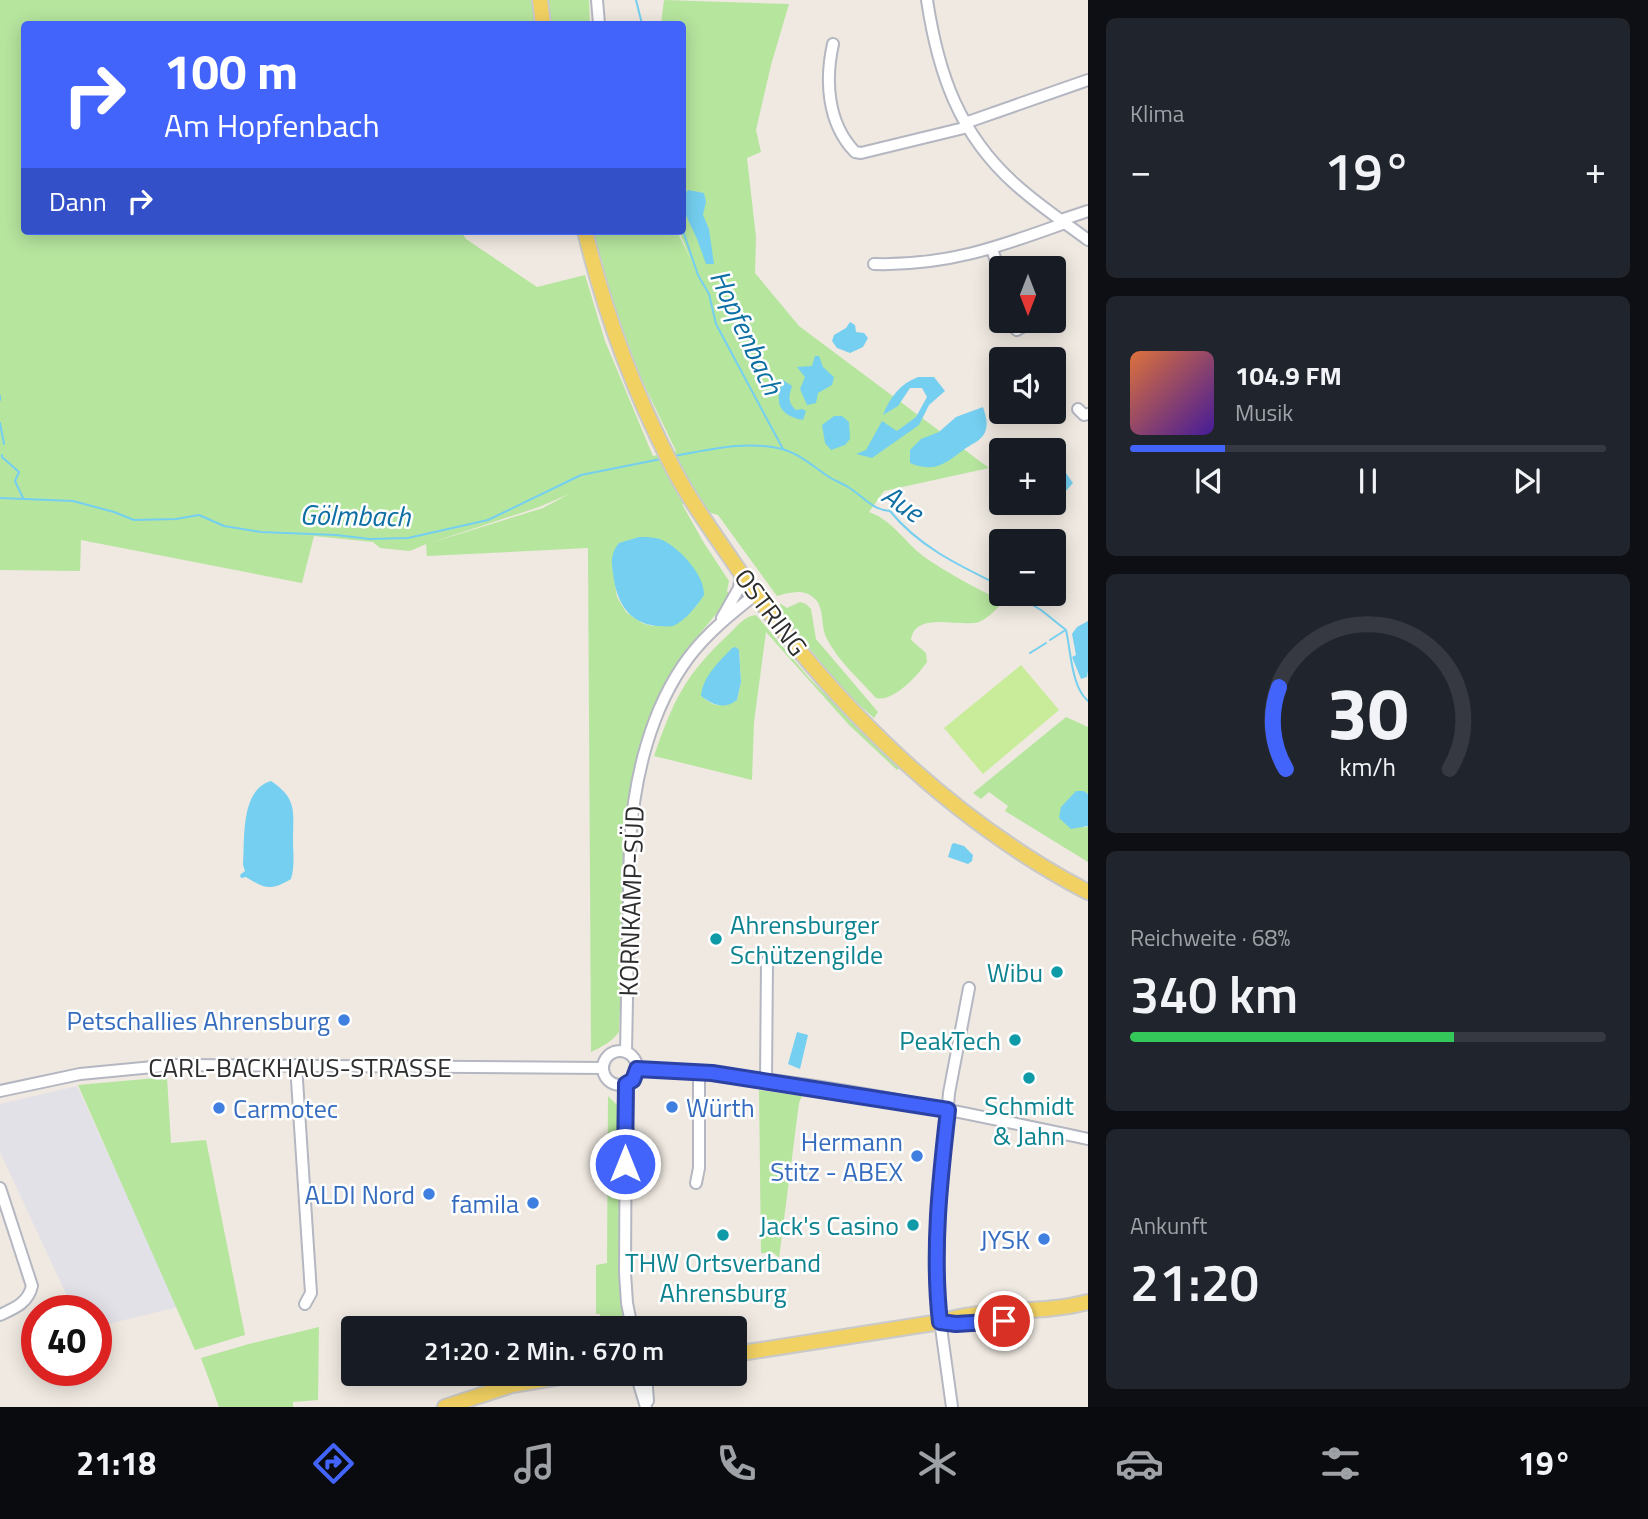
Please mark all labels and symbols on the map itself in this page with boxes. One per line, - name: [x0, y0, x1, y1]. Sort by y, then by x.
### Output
- north arrow: [989, 256, 1066, 332]
- water label: Hopfenbach: [699, 262, 795, 403]
- water label: Aue: [873, 473, 934, 534]
- water label: Gölmbach: [299, 493, 412, 537]
- street label: OSTRING: [725, 560, 817, 664]
- street label: KORNKAMP-SÜD: [608, 805, 654, 997]
- place label: Ahrensburger Schützengilde: [730, 905, 883, 974]
- marker: Ahrensburger Schützengilde: [708, 931, 724, 947]
- place label: Wibu: [987, 953, 1043, 992]
- marker: Wibu: [1049, 964, 1065, 980]
- place label: Petschallies Ahrensburg: [66, 1001, 330, 1040]
- marker: Petschallies Ahrensburg: [336, 1012, 352, 1028]
- place label: PeakTech: [899, 1021, 1001, 1060]
- marker: PeakTech: [1007, 1032, 1023, 1048]
- street label: CARL-BACKHAUS-STRASSE: [148, 1048, 452, 1087]
- marker: Schmidt & Jahn: [1021, 1070, 1037, 1086]
- place label: Schmidt & Jahn: [984, 1086, 1074, 1155]
- place label: Würth: [686, 1088, 755, 1127]
- place label: Carmotec: [233, 1089, 338, 1128]
- marker: Würth: [664, 1099, 680, 1115]
- marker: Carmotec: [211, 1100, 227, 1116]
- place label: Hermann Stitz - ABEX: [770, 1122, 903, 1191]
- position arrow: [588, 1127, 662, 1201]
- marker: Hermann Stitz - ABEX: [909, 1148, 925, 1164]
- place label: ALDI Nord: [305, 1175, 415, 1214]
- place label: famila: [451, 1184, 519, 1223]
- marker: ALDI Nord: [421, 1186, 437, 1202]
- marker: famila: [525, 1195, 541, 1211]
- place label: Jack's Casino: [759, 1206, 899, 1245]
- marker: Jack's Casino: [905, 1217, 921, 1233]
- place label: JYSK: [980, 1220, 1030, 1259]
- marker: THW Ortsverband Ahrensburg: [715, 1227, 731, 1243]
- marker: JYSK: [1036, 1231, 1052, 1247]
- place label: THW Ortsverband Ahrensburg: [625, 1243, 821, 1312]
- pin: [974, 1291, 1034, 1351]
- speed limit sign: 40: [21, 1295, 112, 1386]

